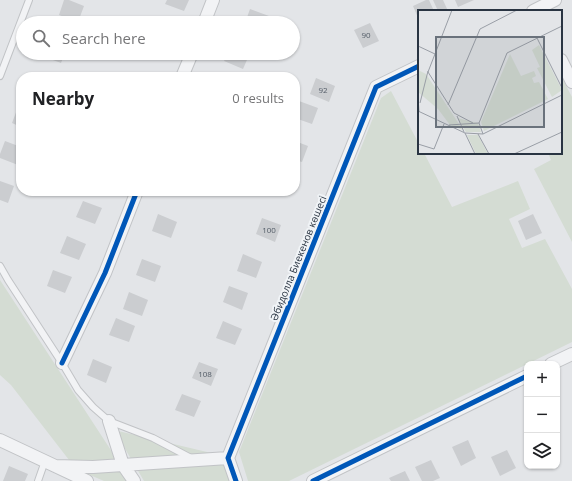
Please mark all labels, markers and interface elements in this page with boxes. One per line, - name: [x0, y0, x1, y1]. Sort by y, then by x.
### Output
- inset map: [418, 10, 562, 154]
- search box: [16, 16, 300, 60]
- icon: search: [30, 27, 52, 49]
- text: Search here: [62, 28, 146, 48]
- house number: 90: [361, 29, 371, 40]
- house number: 92: [318, 84, 328, 95]
- text: Nearby: [32, 87, 94, 110]
- text: 0 results: [232, 89, 284, 107]
- street label: Әбидолла Биекенов көшесі: [266, 193, 330, 323]
- house number: 100: [262, 224, 276, 235]
- map controls: [524, 361, 560, 469]
- button: +: [524, 361, 560, 397]
- house number: 108: [198, 368, 212, 379]
- button: −: [524, 397, 560, 433]
- button: layers: [524, 433, 560, 469]

